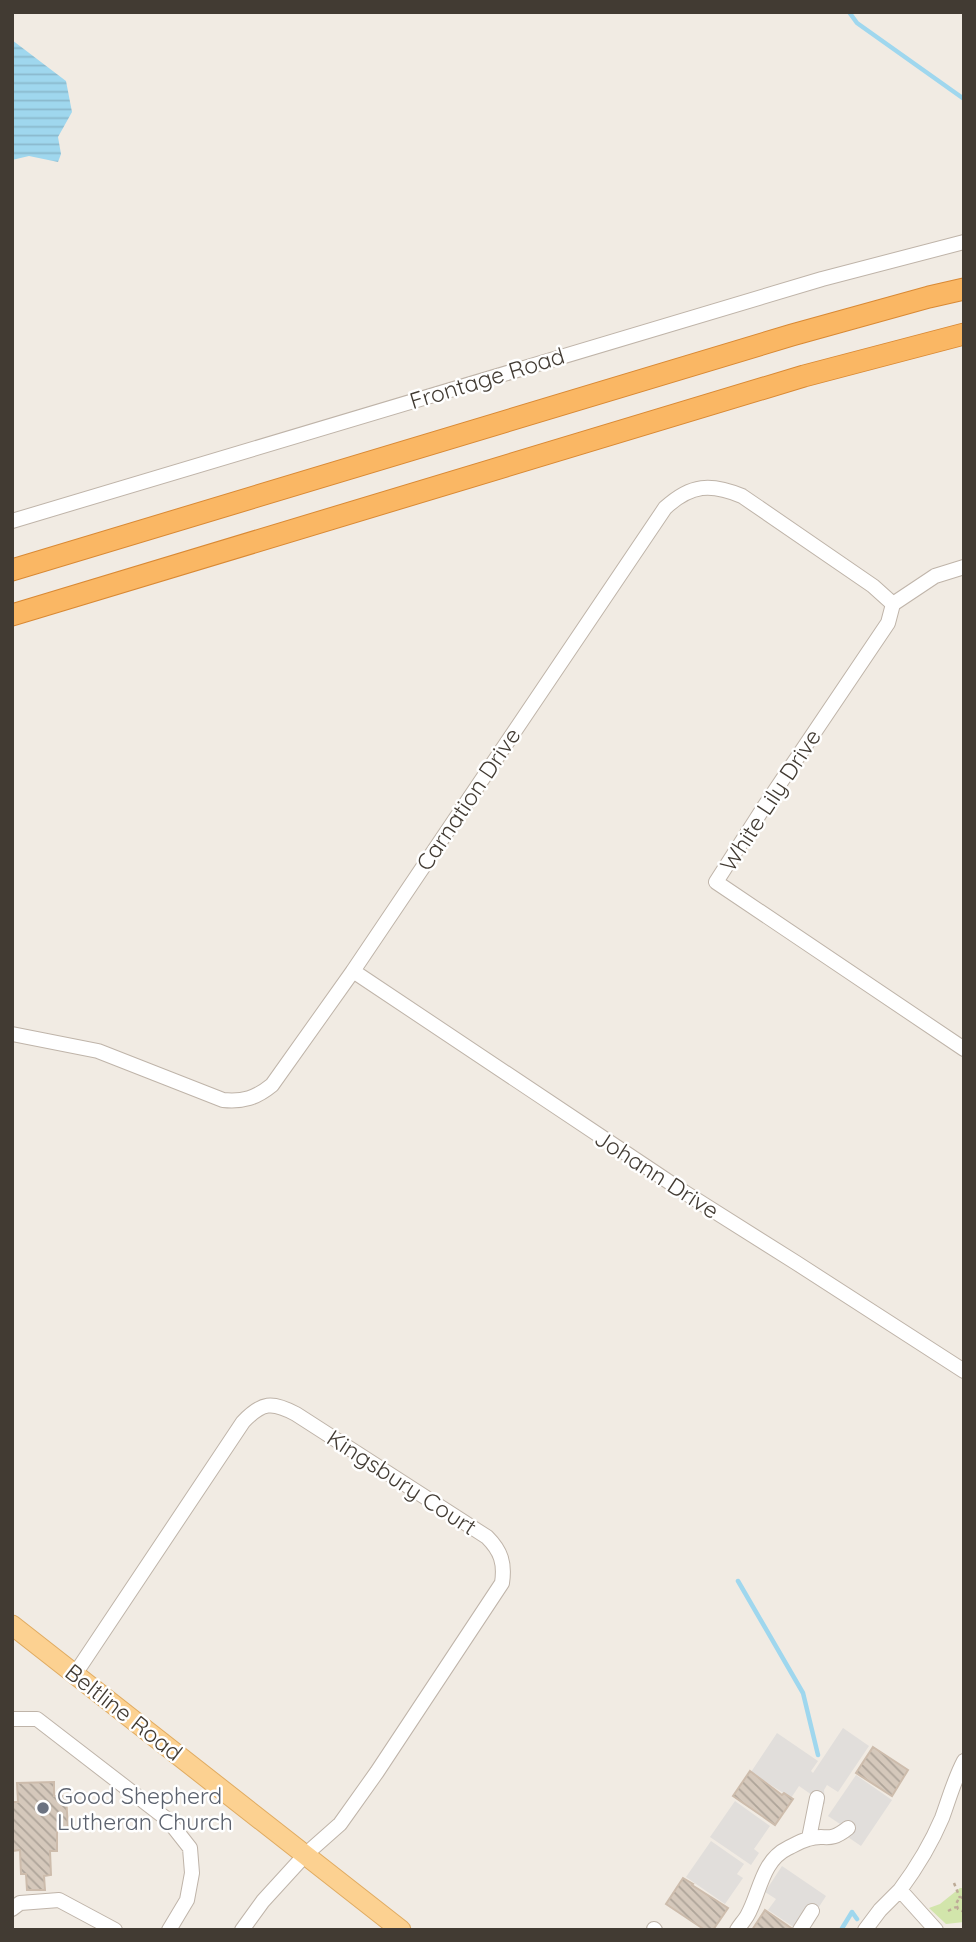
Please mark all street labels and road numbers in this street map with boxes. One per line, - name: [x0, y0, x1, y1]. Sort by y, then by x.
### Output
- street label: Frontage Road: [406, 341, 568, 415]
- street label: Carnation Drive: [409, 722, 527, 876]
- street label: White Lily Drive: [713, 723, 827, 877]
- street label: Johann Drive: [589, 1123, 725, 1225]
- street label: Kingsbury Court: [322, 1423, 482, 1541]
- street label: Beltline Road: [60, 1657, 188, 1767]

